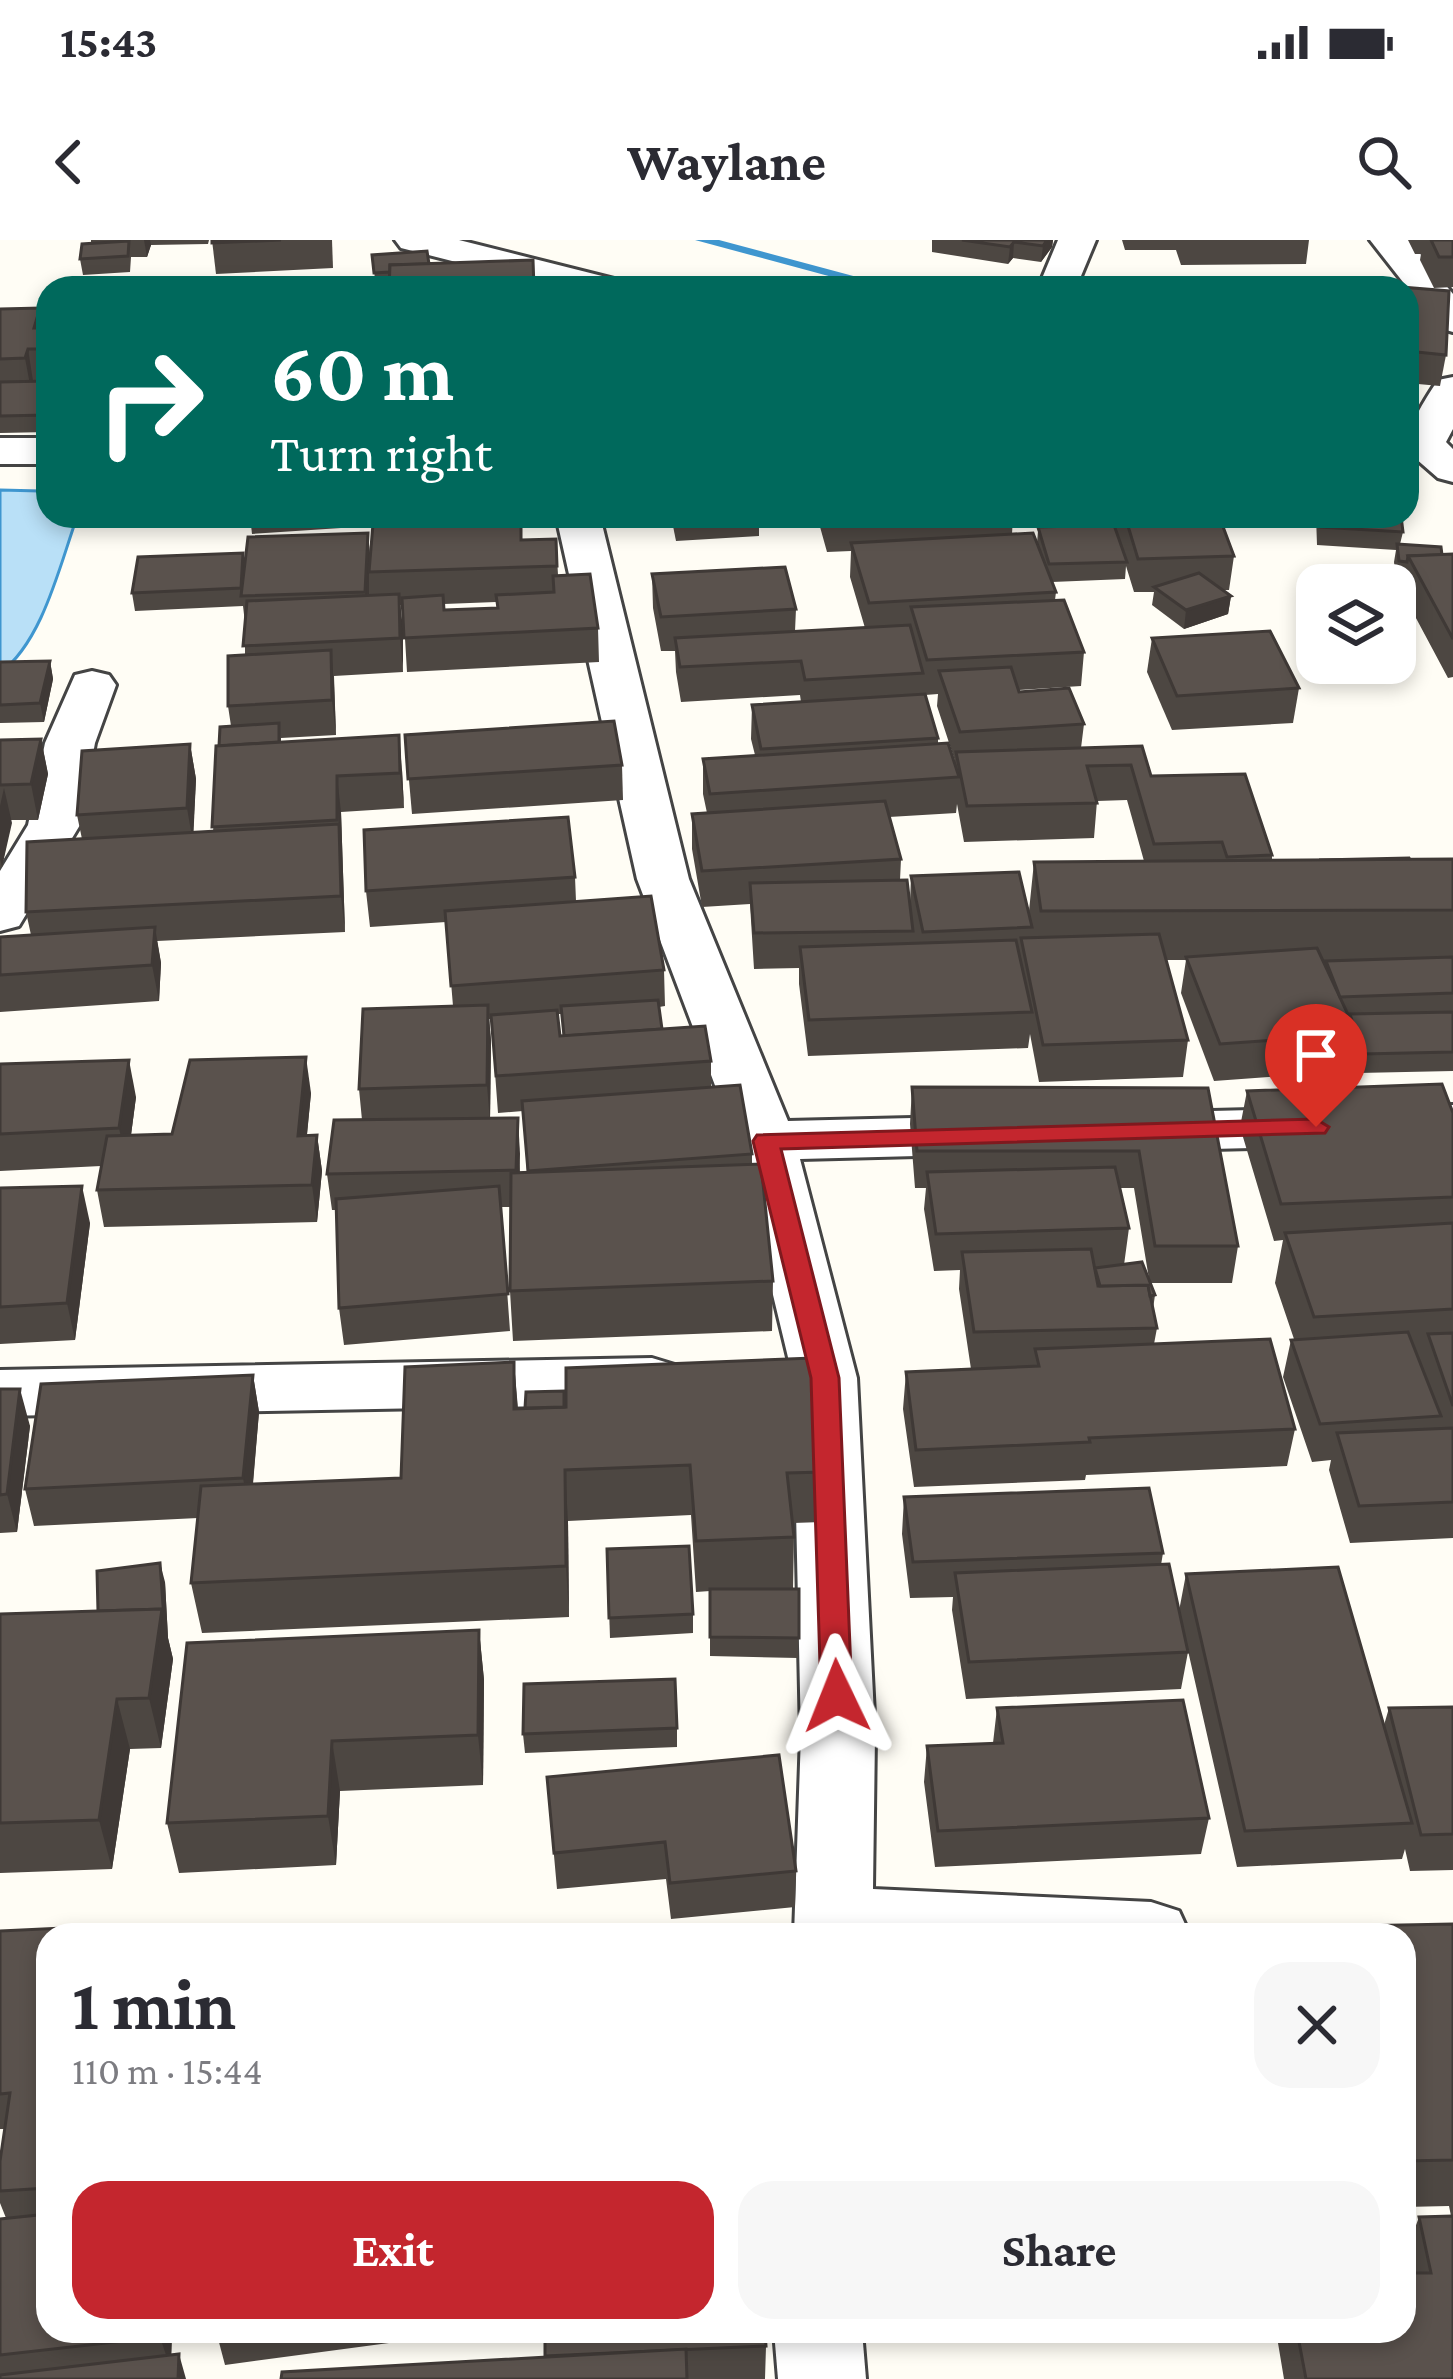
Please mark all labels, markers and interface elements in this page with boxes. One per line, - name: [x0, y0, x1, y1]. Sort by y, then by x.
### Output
- text: 15:43: [60, 17, 157, 67]
- icon: back: [36, 129, 102, 195]
- icon: search: [1351, 129, 1417, 195]
- text: Waylane: [627, 132, 826, 192]
- icon: right: [72, 324, 228, 480]
- text: 60 m: [270, 325, 454, 418]
- text: Turn right: [270, 423, 492, 483]
- map controls: [1296, 564, 1416, 684]
- button: layers: [1296, 564, 1416, 684]
- pin: [1265, 1004, 1367, 1127]
- icon: arrive: [1283, 1022, 1349, 1088]
- position arrow: [774, 1633, 900, 1759]
- button: close: [1254, 1962, 1380, 2088]
- text: 1 min: [72, 1964, 236, 2044]
- text: 110 m · 15:44: [72, 2049, 263, 2092]
- button: Exit: [72, 2181, 714, 2319]
- button: Share: [738, 2181, 1380, 2319]

